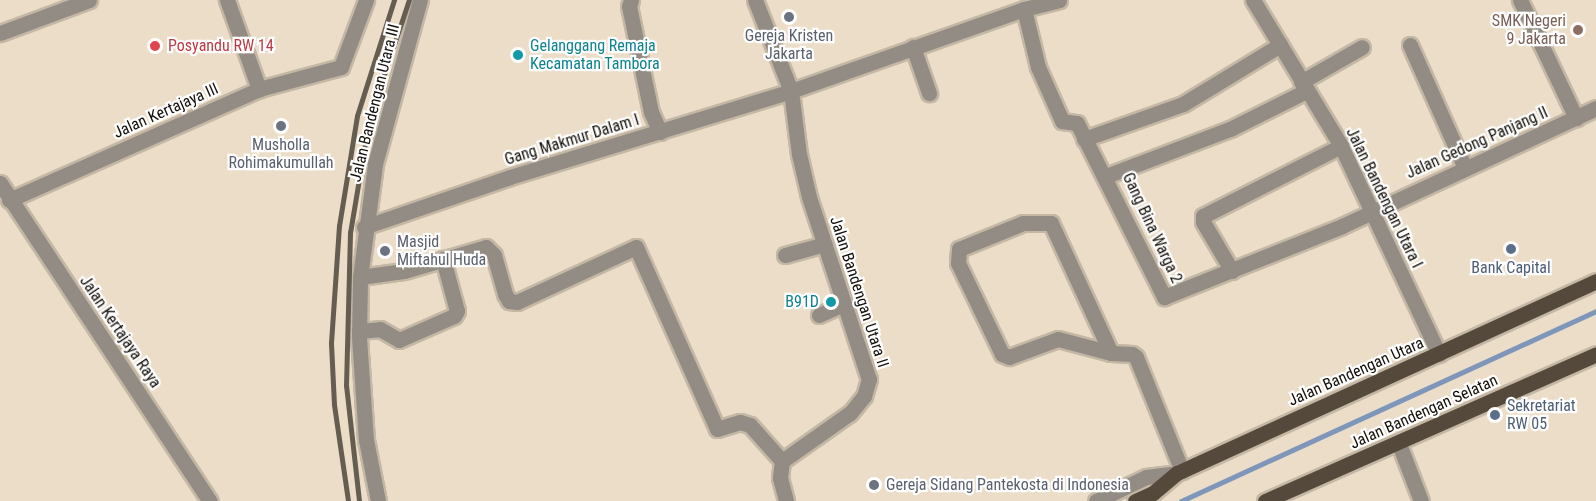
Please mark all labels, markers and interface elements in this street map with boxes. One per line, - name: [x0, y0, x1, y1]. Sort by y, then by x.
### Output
- marker: Gereja Kristen Jakarta: [782, 10, 796, 24]
- place label: SMK Negeri 9 Jakarta: [1492, 11, 1566, 49]
- street label: Jalan Bandengan Utara III: [346, 22, 404, 184]
- marker: SMK Negeri 9 Jakarta: [1571, 23, 1585, 37]
- place label: Gereja Kristen Jakarta: [745, 26, 833, 64]
- place label: Posyandu RW 14: [168, 36, 274, 56]
- place label: Gelanggang Remaja Kecamatan Tambora: [530, 36, 660, 74]
- marker: Posyandu RW 14: [146, 37, 164, 55]
- marker: Gelanggang Remaja Kecamatan Tambora: [511, 48, 525, 62]
- street label: Jalan Kertajaya III: [111, 79, 221, 143]
- street label: Jalan Gedong Panjang II: [1403, 103, 1551, 183]
- street label: Gang Makmur Dalam I: [502, 110, 642, 170]
- marker: Musholla Rohimakumullah: [274, 119, 288, 133]
- street label: Jalan Bandengan Utara I: [1342, 125, 1426, 271]
- place label: Musholla Rohimakumullah: [228, 135, 334, 173]
- street label: Gang Bina Warga 2: [1118, 170, 1186, 286]
- street label: Jalan Bandengan Utara II: [825, 214, 893, 370]
- place label: Masjid Miftahul Huda: [397, 232, 486, 270]
- marker: Bank Capital: [1504, 242, 1518, 256]
- marker: Masjid Miftahul Huda: [378, 244, 392, 258]
- place label: Bank Capital: [1471, 258, 1551, 278]
- street label: Jalan Kertajaya Raya: [75, 272, 165, 392]
- place label: B91D: [785, 292, 819, 312]
- marker: B91D: [824, 295, 838, 309]
- street label: Jalan Bandengan Utara: [1285, 334, 1427, 410]
- street label: Jalan Bandengan Selatan: [1347, 371, 1501, 453]
- place label: Sekretariat RW 05: [1507, 396, 1576, 434]
- marker: Sekretariat RW 05: [1488, 408, 1502, 422]
- place label: Gereja Sidang Pantekosta di Indonesia: [886, 475, 1129, 495]
- marker: Gereja Sidang Pantekosta di Indonesia: [867, 478, 881, 492]

